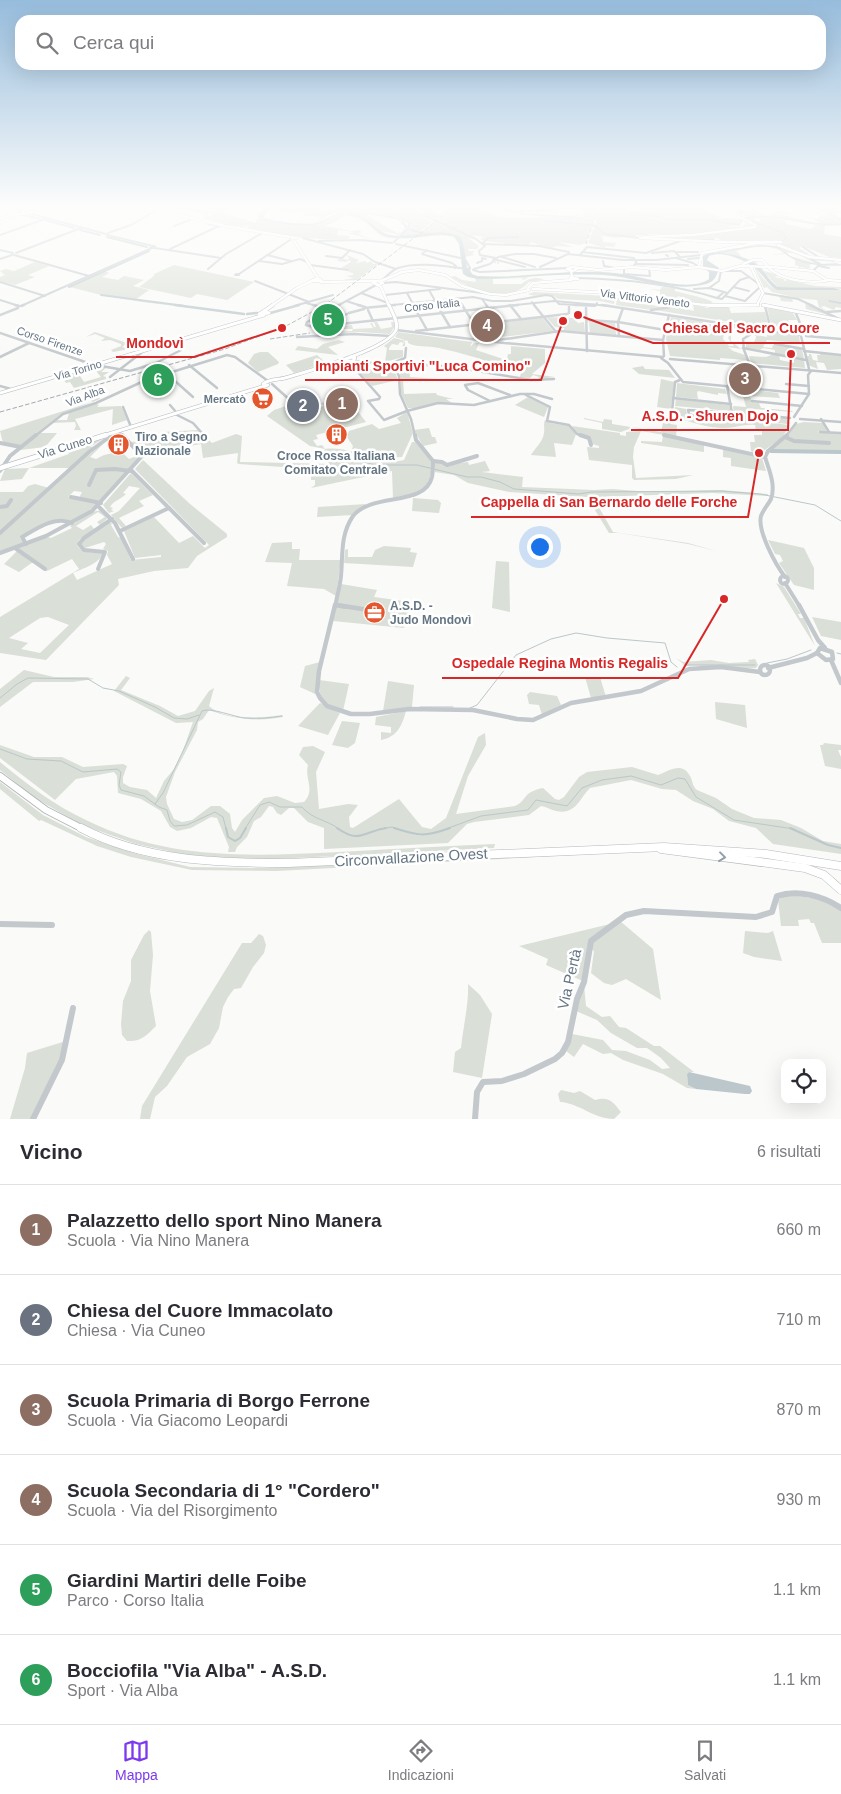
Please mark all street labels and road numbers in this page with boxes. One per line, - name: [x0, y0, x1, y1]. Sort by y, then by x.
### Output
- street label: Via Vittorio Veneto: [600, 287, 690, 309]
- street label: Corso Italia: [404, 296, 461, 314]
- street label: Corso Firenze: [15, 324, 85, 358]
- street label: Via Torino: [53, 358, 103, 382]
- street label: Via Alba: [64, 383, 107, 409]
- street label: Via Cuneo: [36, 432, 94, 462]
- street label: Circonvallazione Ovest: [334, 844, 489, 870]
- street label: Via Pertà: [554, 947, 584, 1011]

